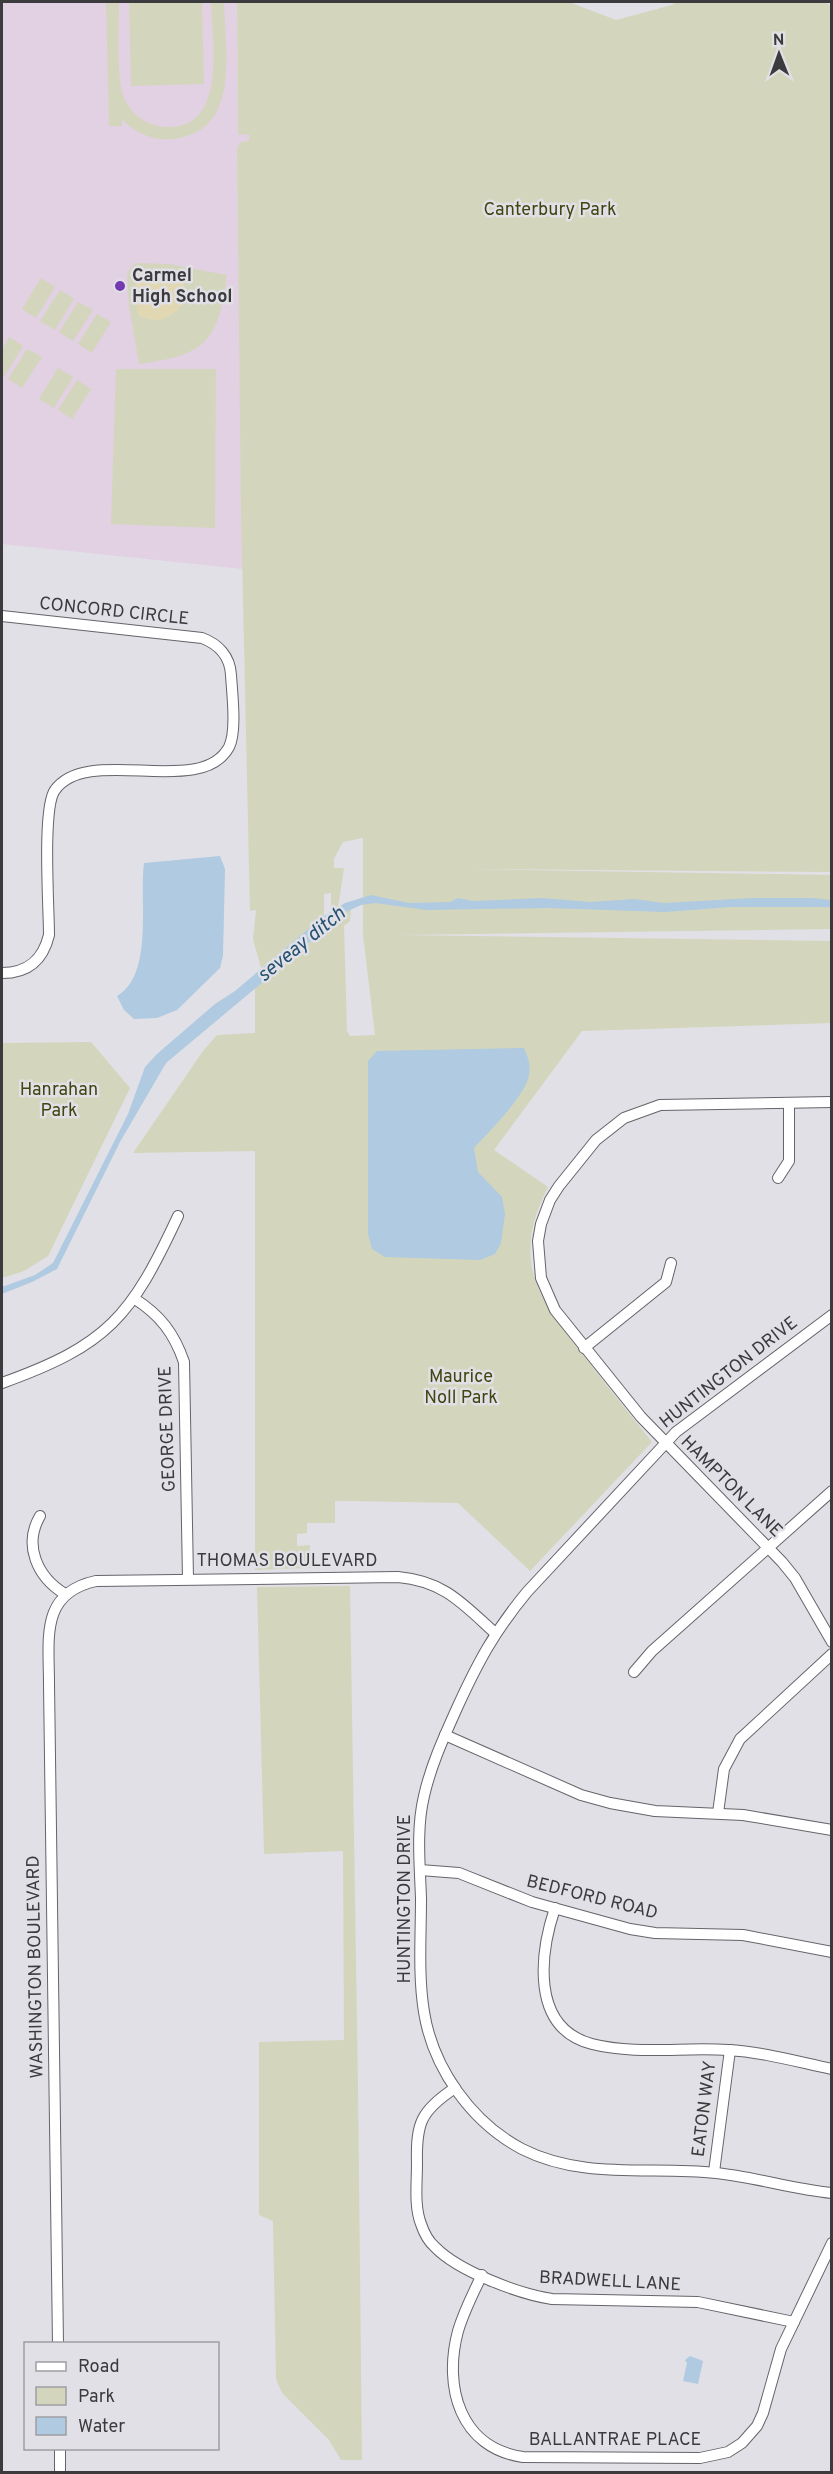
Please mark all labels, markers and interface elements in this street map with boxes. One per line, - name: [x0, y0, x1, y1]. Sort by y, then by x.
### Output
- north arrow: [749, 24, 809, 84]
- text: N: [773, 31, 785, 51]
- park label: Canterbury Park: [483, 199, 617, 222]
- place label: Carmel High School: [132, 265, 233, 309]
- marker: Carmel High School: [113, 279, 127, 293]
- street label: CONCORD CIRCLE: [38, 593, 190, 631]
- water label: seveay ditch: [252, 901, 352, 989]
- park label: Hanrahan Park: [20, 1079, 98, 1123]
- street label: HUNTINGTON DRIVE: [655, 1312, 803, 1434]
- street label: GEORGE DRIVE: [154, 1365, 182, 1493]
- park label: Maurice Noll Park: [424, 1366, 498, 1410]
- street label: HAMPTON LANE: [675, 1431, 787, 1543]
- street label: THOMAS BOULEVARD: [196, 1550, 378, 1573]
- street label: HUNTINGTON DRIVE: [394, 1814, 417, 1984]
- street label: WASHINGTON BOULEVARD: [23, 1855, 49, 2079]
- street label: BEDFORD ROAD: [524, 1871, 660, 1925]
- street label: EATON WAY: [688, 2060, 722, 2158]
- street label: BRADWELL LANE: [538, 2267, 682, 2297]
- legend: [24, 2342, 219, 2450]
- text: Road: [78, 2356, 120, 2379]
- text: Park: [78, 2386, 115, 2409]
- text: Water: [78, 2416, 125, 2439]
- street label: BALLANTRAE PLACE: [529, 2429, 701, 2452]

